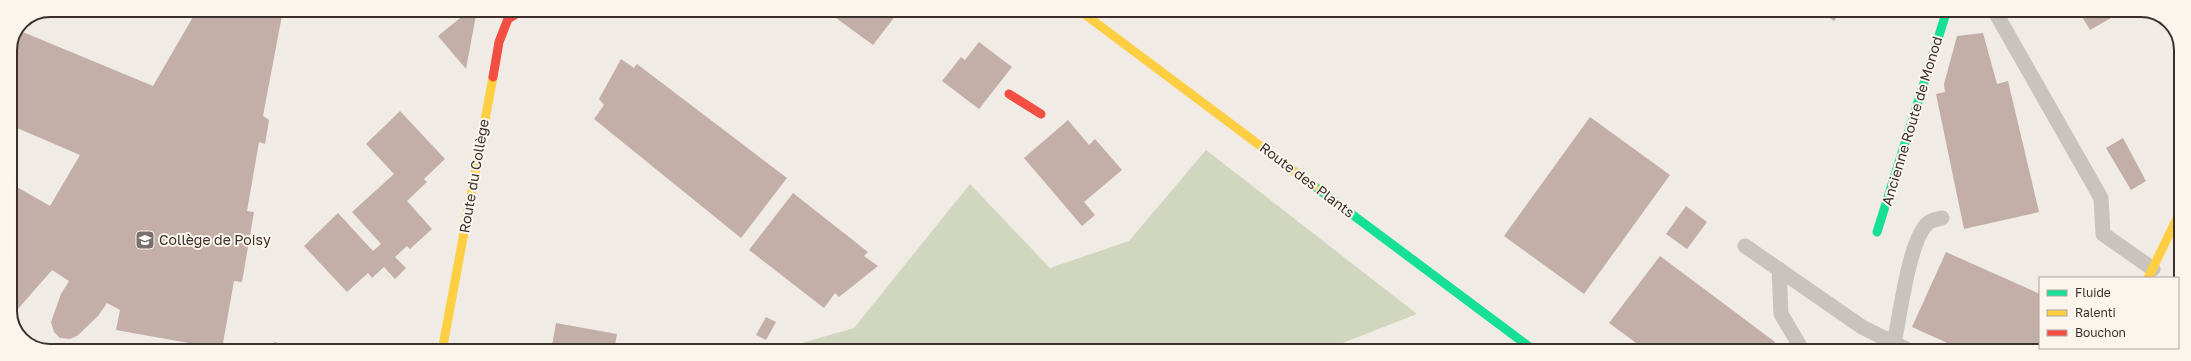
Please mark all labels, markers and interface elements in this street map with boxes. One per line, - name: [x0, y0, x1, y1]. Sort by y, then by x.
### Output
- street label: Ancienne Route de Monod: [1878, 34, 1945, 208]
- street label: Route du Collège: [455, 117, 492, 234]
- street label: Route des Plants: [1257, 138, 1358, 221]
- school or university icon: Collège de Poisy: [134, 229, 156, 251]
- place label: Collège de Poisy: [159, 231, 271, 248]
- legend: [2039, 277, 2179, 349]
- text: Fluide: [2075, 285, 2111, 300]
- text: Ralenti: [2075, 305, 2116, 320]
- text: Bouchon: [2075, 325, 2126, 340]

